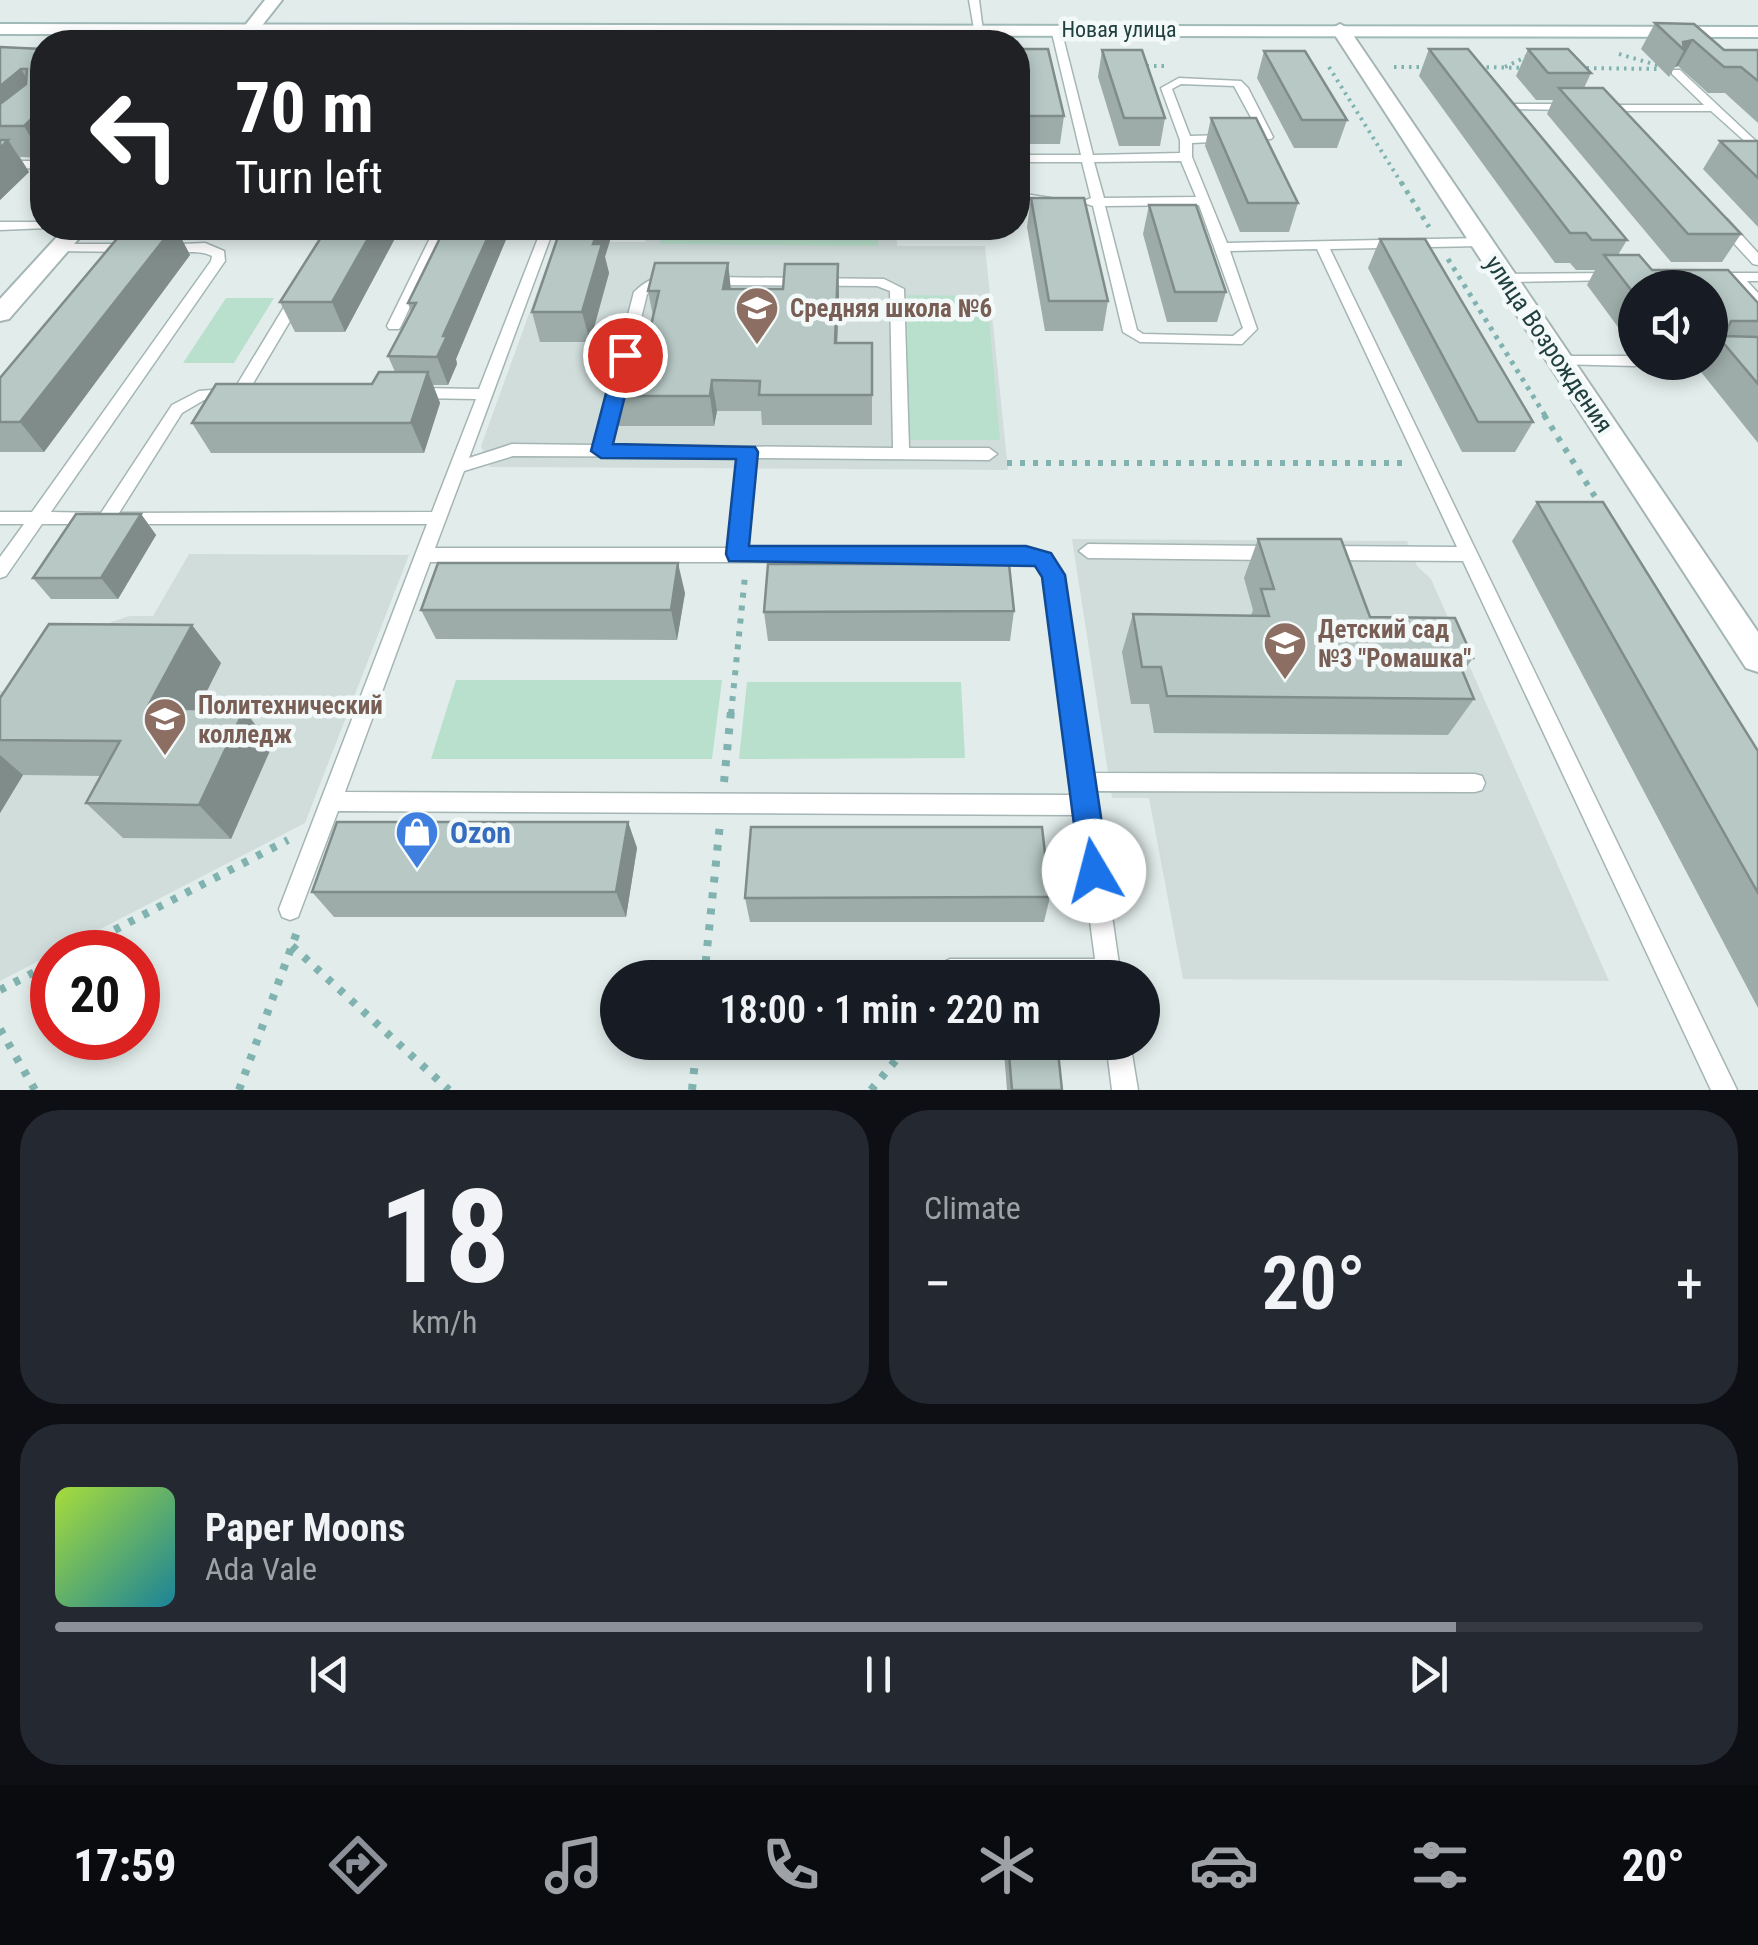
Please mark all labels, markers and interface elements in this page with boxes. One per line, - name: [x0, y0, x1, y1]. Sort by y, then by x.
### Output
- street label: Новая улица: [1061, 17, 1177, 42]
- text: 70 m: [235, 67, 374, 149]
- icon: left: [70, 70, 200, 200]
- text: Turn left: [235, 151, 383, 204]
- street label: улица Возрождения: [1479, 250, 1619, 438]
- map controls: [1618, 270, 1728, 380]
- button: sound: [1618, 270, 1728, 380]
- school or university icon: Средняя школа №6: [734, 285, 780, 346]
- place label: Средняя школа №6: [790, 294, 992, 323]
- pin: [583, 313, 668, 398]
- icon: arrive: [598, 328, 653, 383]
- place label: Детский сад №3 "Ромашка": [1318, 615, 1471, 673]
- school or university icon: Детский сад №3 "Ромашка": [1262, 620, 1308, 681]
- place label: Политехнический колледж: [198, 691, 383, 749]
- school or university icon: Политехнический колледж: [142, 696, 188, 757]
- shop icon: Ozon: [394, 809, 440, 870]
- place label: Ozon: [450, 815, 511, 850]
- position arrow: [1042, 819, 1146, 923]
- speed limit sign: 20: [30, 930, 160, 1060]
- text: 18:00 · 1 min · 220 m: [720, 988, 1040, 1032]
- text: 18: [379, 1161, 510, 1314]
- text: Climate: [924, 1189, 1021, 1227]
- text: 20°: [1261, 1239, 1366, 1327]
- text: −: [924, 1252, 952, 1316]
- text: +: [1676, 1252, 1703, 1316]
- text: km/h: [412, 1303, 477, 1341]
- text: Paper Moons: [205, 1506, 405, 1550]
- text: Ada Vale: [205, 1550, 317, 1588]
- icon: previous: [302, 1647, 357, 1702]
- icon: pause: [851, 1647, 906, 1702]
- icon: next: [1401, 1647, 1456, 1702]
- icon: directions: [323, 1830, 393, 1900]
- icon: music: [539, 1830, 609, 1900]
- icon: phone: [756, 1830, 826, 1900]
- icon: climate: [972, 1830, 1042, 1900]
- icon: car: [1189, 1830, 1259, 1900]
- icon: filters: [1405, 1830, 1475, 1900]
- text: 17:59: [73, 1839, 177, 1892]
- text: 20°: [1622, 1839, 1685, 1892]

